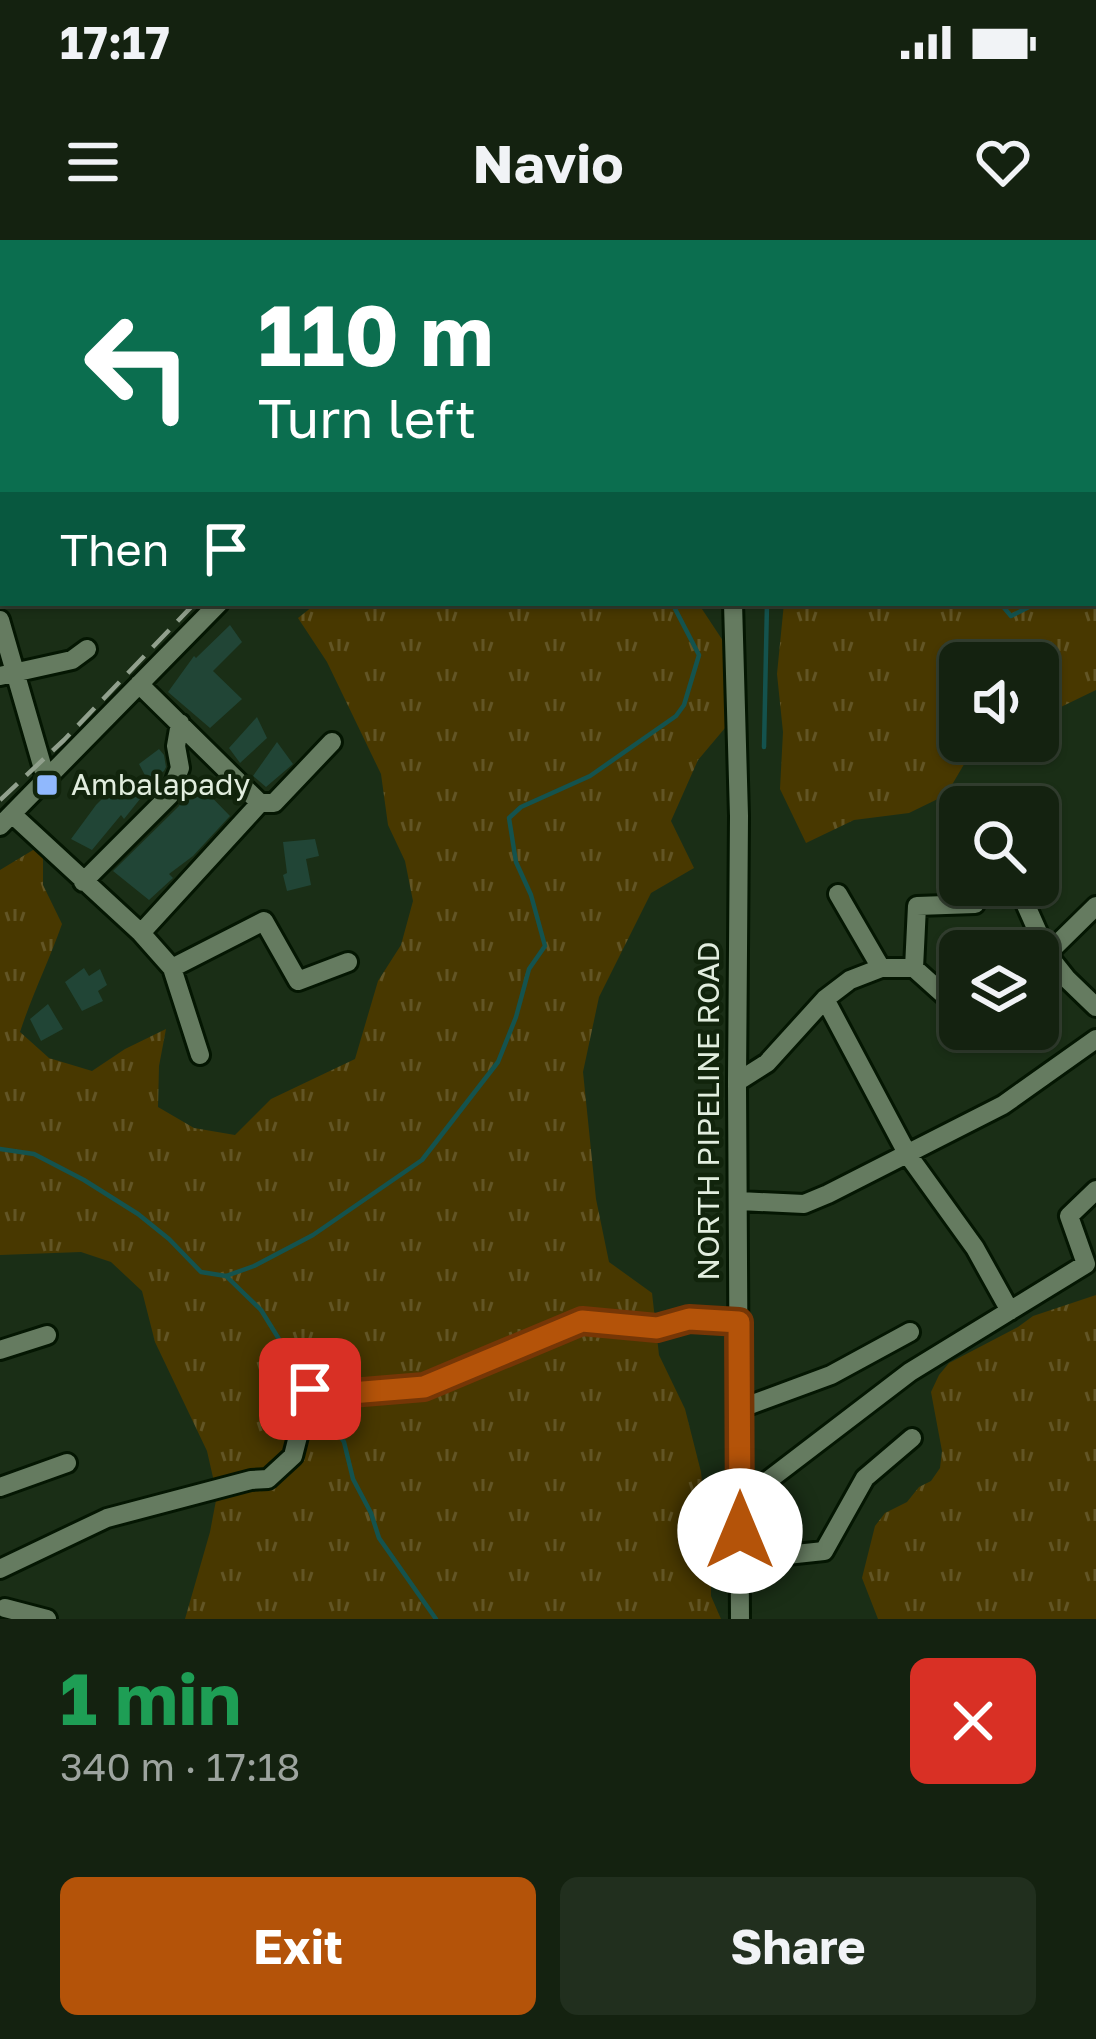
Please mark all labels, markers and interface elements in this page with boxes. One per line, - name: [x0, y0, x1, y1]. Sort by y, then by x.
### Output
- text: 17:17: [60, 15, 170, 69]
- icon: menu: [60, 129, 126, 195]
- icon: heart: [970, 129, 1036, 195]
- text: Navio: [472, 130, 624, 195]
- text: 110 m: [258, 284, 494, 384]
- icon: left: [60, 288, 216, 444]
- text: Turn left: [258, 385, 476, 450]
- icon: arrive: [193, 516, 259, 582]
- text: Then: [60, 522, 169, 576]
- map controls: [939, 642, 1059, 1050]
- button: sound: [939, 642, 1059, 762]
- place label: Ambalapady: [71, 766, 250, 802]
- marker: Ambalapady: [34, 772, 60, 798]
- button: search: [939, 786, 1059, 906]
- button: layers: [939, 930, 1059, 1050]
- street label: NORTH PIPELINE ROAD: [690, 941, 726, 1281]
- pin: [259, 1338, 361, 1440]
- icon: arrive: [277, 1356, 343, 1422]
- position arrow: [677, 1468, 803, 1594]
- text: 1 min: [60, 1654, 241, 1741]
- button: close: [910, 1658, 1036, 1784]
- text: 340 m · 17:18: [60, 1743, 300, 1790]
- button: Exit: [60, 1877, 536, 2015]
- button: Share: [560, 1877, 1036, 2015]

